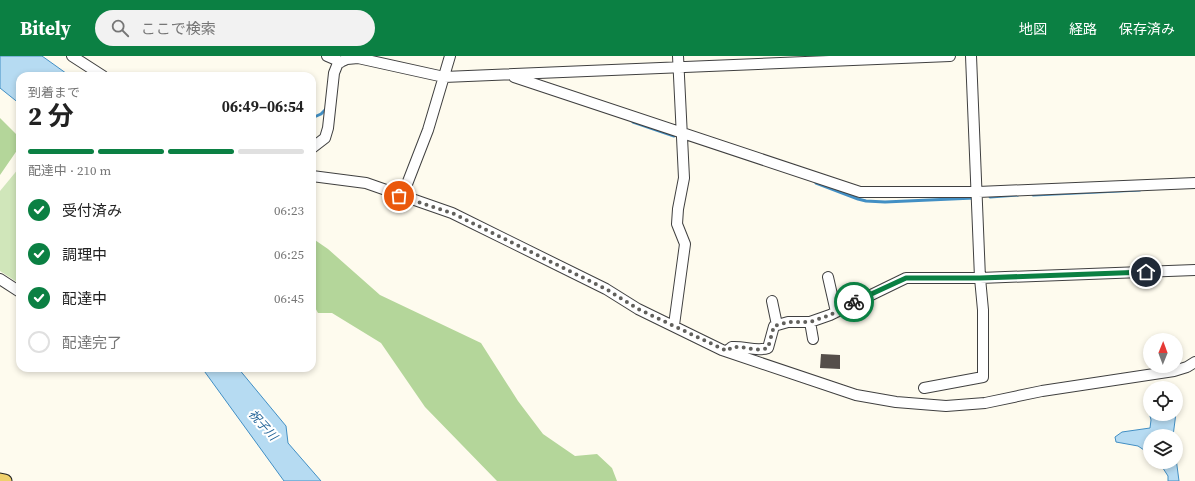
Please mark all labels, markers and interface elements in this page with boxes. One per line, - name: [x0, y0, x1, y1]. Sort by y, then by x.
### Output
- search box: [95, 10, 375, 46]
- text: Bitely: [20, 15, 71, 41]
- icon: search: [109, 17, 131, 39]
- text: ここで検索: [141, 18, 216, 39]
- text: 地図: [1019, 19, 1047, 39]
- text: 経路: [1069, 19, 1097, 39]
- text: 保存済み: [1119, 19, 1175, 39]
- text: 到着まで: [28, 84, 80, 101]
- text: 06:49–06:54: [222, 96, 304, 117]
- text: 2 分: [28, 98, 74, 134]
- text: 配達中 · 210 m: [28, 162, 111, 179]
- pin: [382, 179, 416, 213]
- icon: bag: [388, 185, 410, 207]
- icon: check: [28, 199, 50, 221]
- text: 受付済み: [62, 200, 122, 221]
- text: 06:23: [274, 202, 304, 219]
- icon: check: [28, 243, 50, 265]
- text: 調理中: [62, 244, 107, 265]
- text: 06:25: [274, 246, 304, 263]
- pin: [1129, 255, 1163, 289]
- icon: home: [1135, 261, 1157, 283]
- courier: [834, 282, 874, 322]
- icon: check: [28, 287, 50, 309]
- text: 配達中: [62, 288, 107, 309]
- text: 06:45: [274, 290, 304, 307]
- icon: bike: [843, 291, 865, 313]
- text: 配達完了: [62, 332, 122, 353]
- north arrow: [1143, 333, 1183, 373]
- map controls: [1143, 333, 1183, 469]
- button: locate: [1143, 381, 1183, 421]
- water label: 祝子川: [245, 406, 282, 445]
- button: layers: [1143, 429, 1183, 469]

